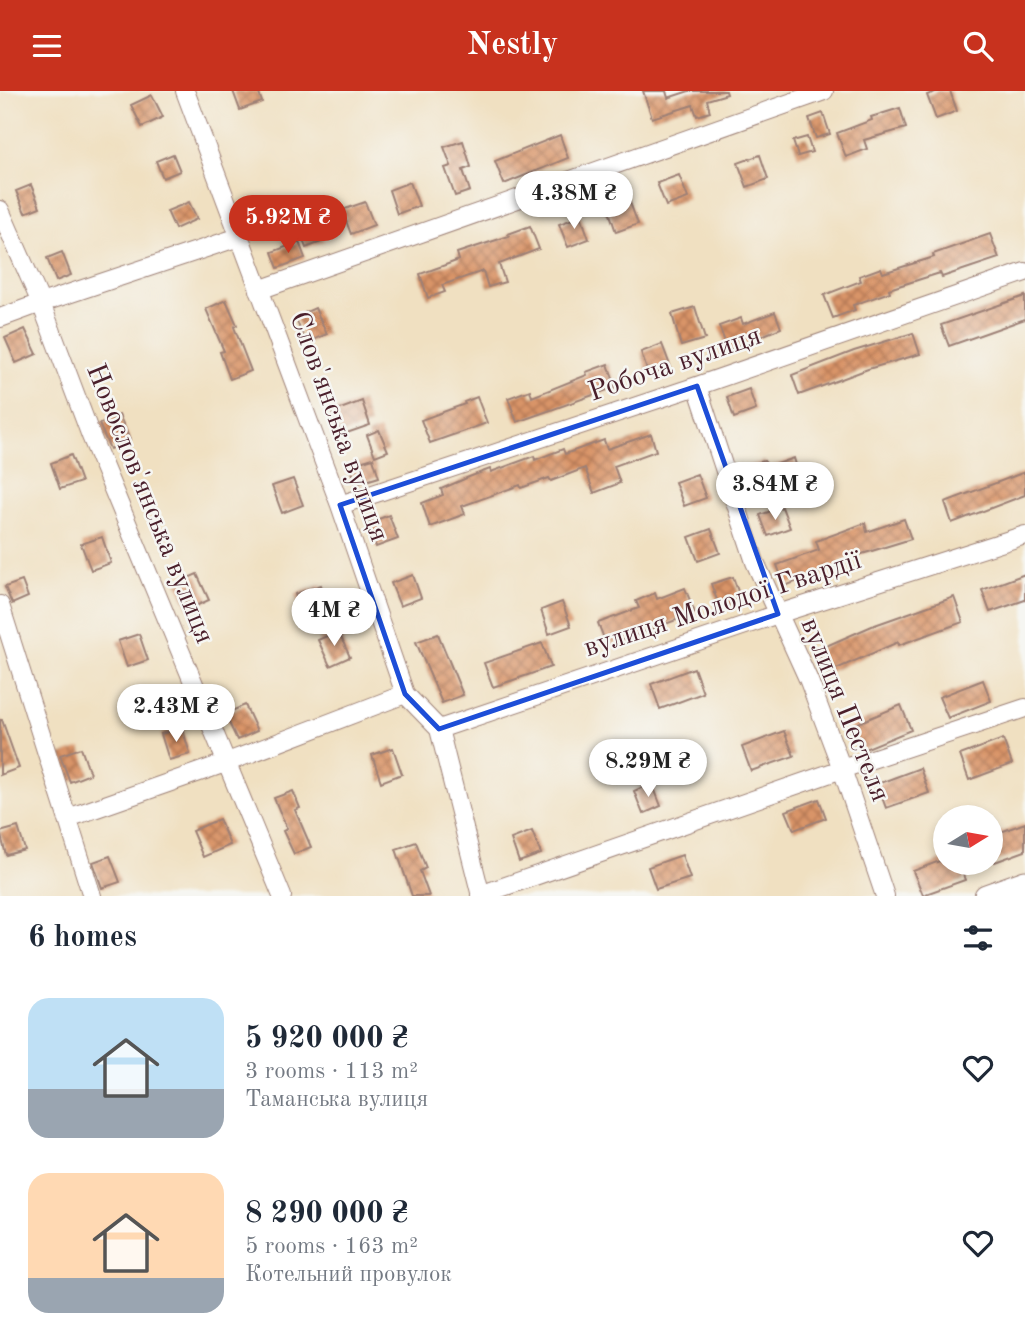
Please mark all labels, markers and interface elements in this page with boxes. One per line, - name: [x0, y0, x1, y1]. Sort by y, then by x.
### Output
- icon: menu: [28, 27, 66, 65]
- icon: search: [959, 27, 997, 65]
- text: Nestly: [467, 30, 558, 62]
- pin: 4.38M ₴: [509, 171, 639, 231]
- text: 4.38M ₴: [531, 182, 617, 205]
- pin: 5.92M ₴: [223, 195, 353, 255]
- text: 5.92M ₴: [245, 206, 331, 229]
- street label: Слов'янська вулиця: [283, 308, 393, 546]
- street label: Робоча вулиця: [585, 322, 765, 408]
- street label: Новослов'янська вулиця: [80, 360, 218, 648]
- pin: 3.84M ₴: [710, 463, 840, 522]
- text: 3.84M ₴: [732, 473, 818, 496]
- street label: вулиця Молодої Гвардії: [581, 547, 865, 663]
- pin: 4M ₴: [293, 589, 375, 648]
- text: 4M ₴: [308, 599, 360, 622]
- street label: вулиця Пестеля: [794, 614, 894, 806]
- pin: 2.43M ₴: [111, 685, 241, 744]
- text: 2.43M ₴: [133, 695, 219, 718]
- pin: 8.29M ₴: [583, 739, 713, 799]
- text: 8.29M ₴: [605, 750, 691, 773]
- north arrow: [933, 805, 1003, 875]
- map controls: [933, 805, 1003, 875]
- icon: filters: [959, 919, 997, 957]
- text: 6 homes: [28, 923, 137, 953]
- text: 5 920 000 ₴: [245, 1024, 409, 1054]
- icon: home: [84, 1026, 168, 1110]
- icon: heart: [959, 1049, 997, 1087]
- text: 3 rooms · 113 m²: [245, 1060, 418, 1083]
- text: Таманська вулиця: [245, 1088, 428, 1111]
- text: 8 290 000 ₴: [245, 1199, 409, 1229]
- icon: home: [84, 1201, 168, 1285]
- icon: heart: [959, 1224, 997, 1262]
- text: 5 rooms · 163 m²: [245, 1235, 418, 1258]
- text: Котельний провулок: [245, 1263, 452, 1286]

